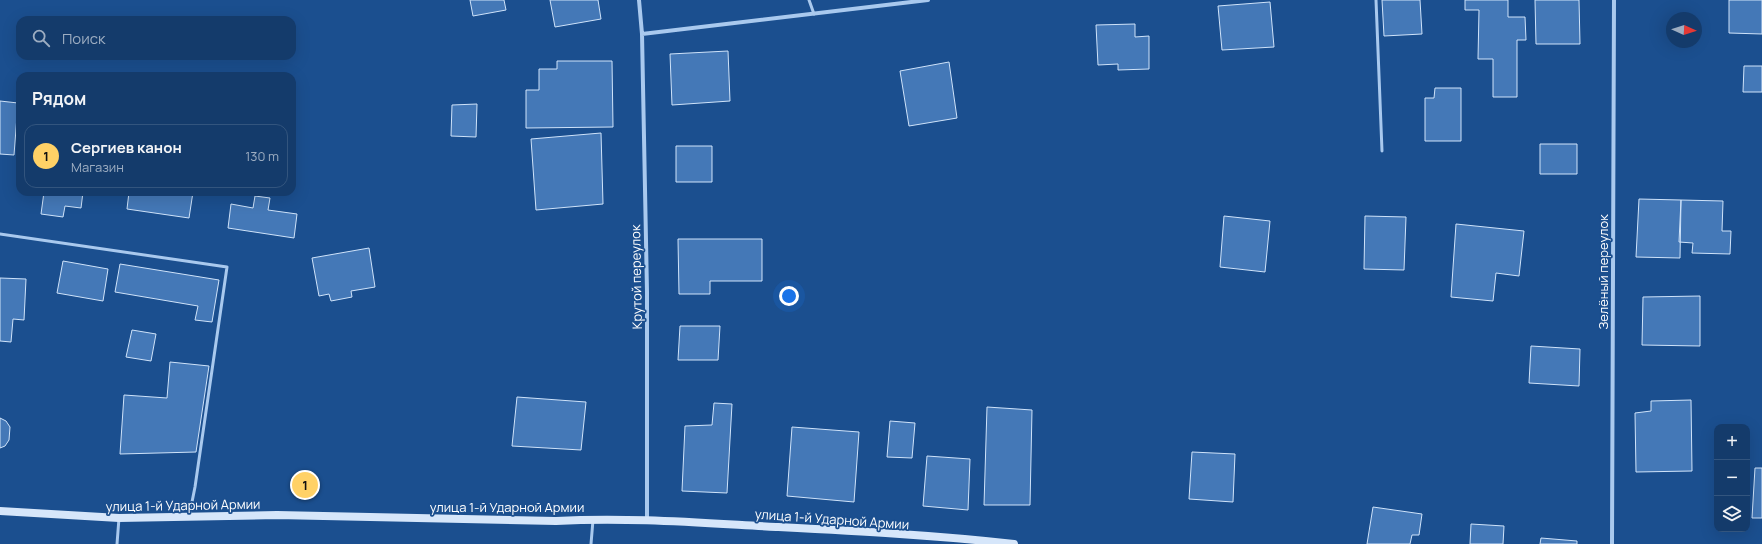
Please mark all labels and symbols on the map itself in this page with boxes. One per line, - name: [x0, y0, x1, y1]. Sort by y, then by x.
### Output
- north arrow: [1666, 12, 1702, 48]
- street label: Зелёный переулок: [1594, 214, 1612, 330]
- street label: Крутой переулок: [626, 224, 646, 329]
- your location: [779, 286, 799, 306]
- pin: 1: [292, 470, 318, 500]
- street label: улица 1-й Ударной Армии: [106, 495, 260, 515]
- street label: улица 1-й Ударной Армии: [430, 498, 584, 516]
- street label: улица 1-й Ударной Армии: [754, 505, 910, 533]

